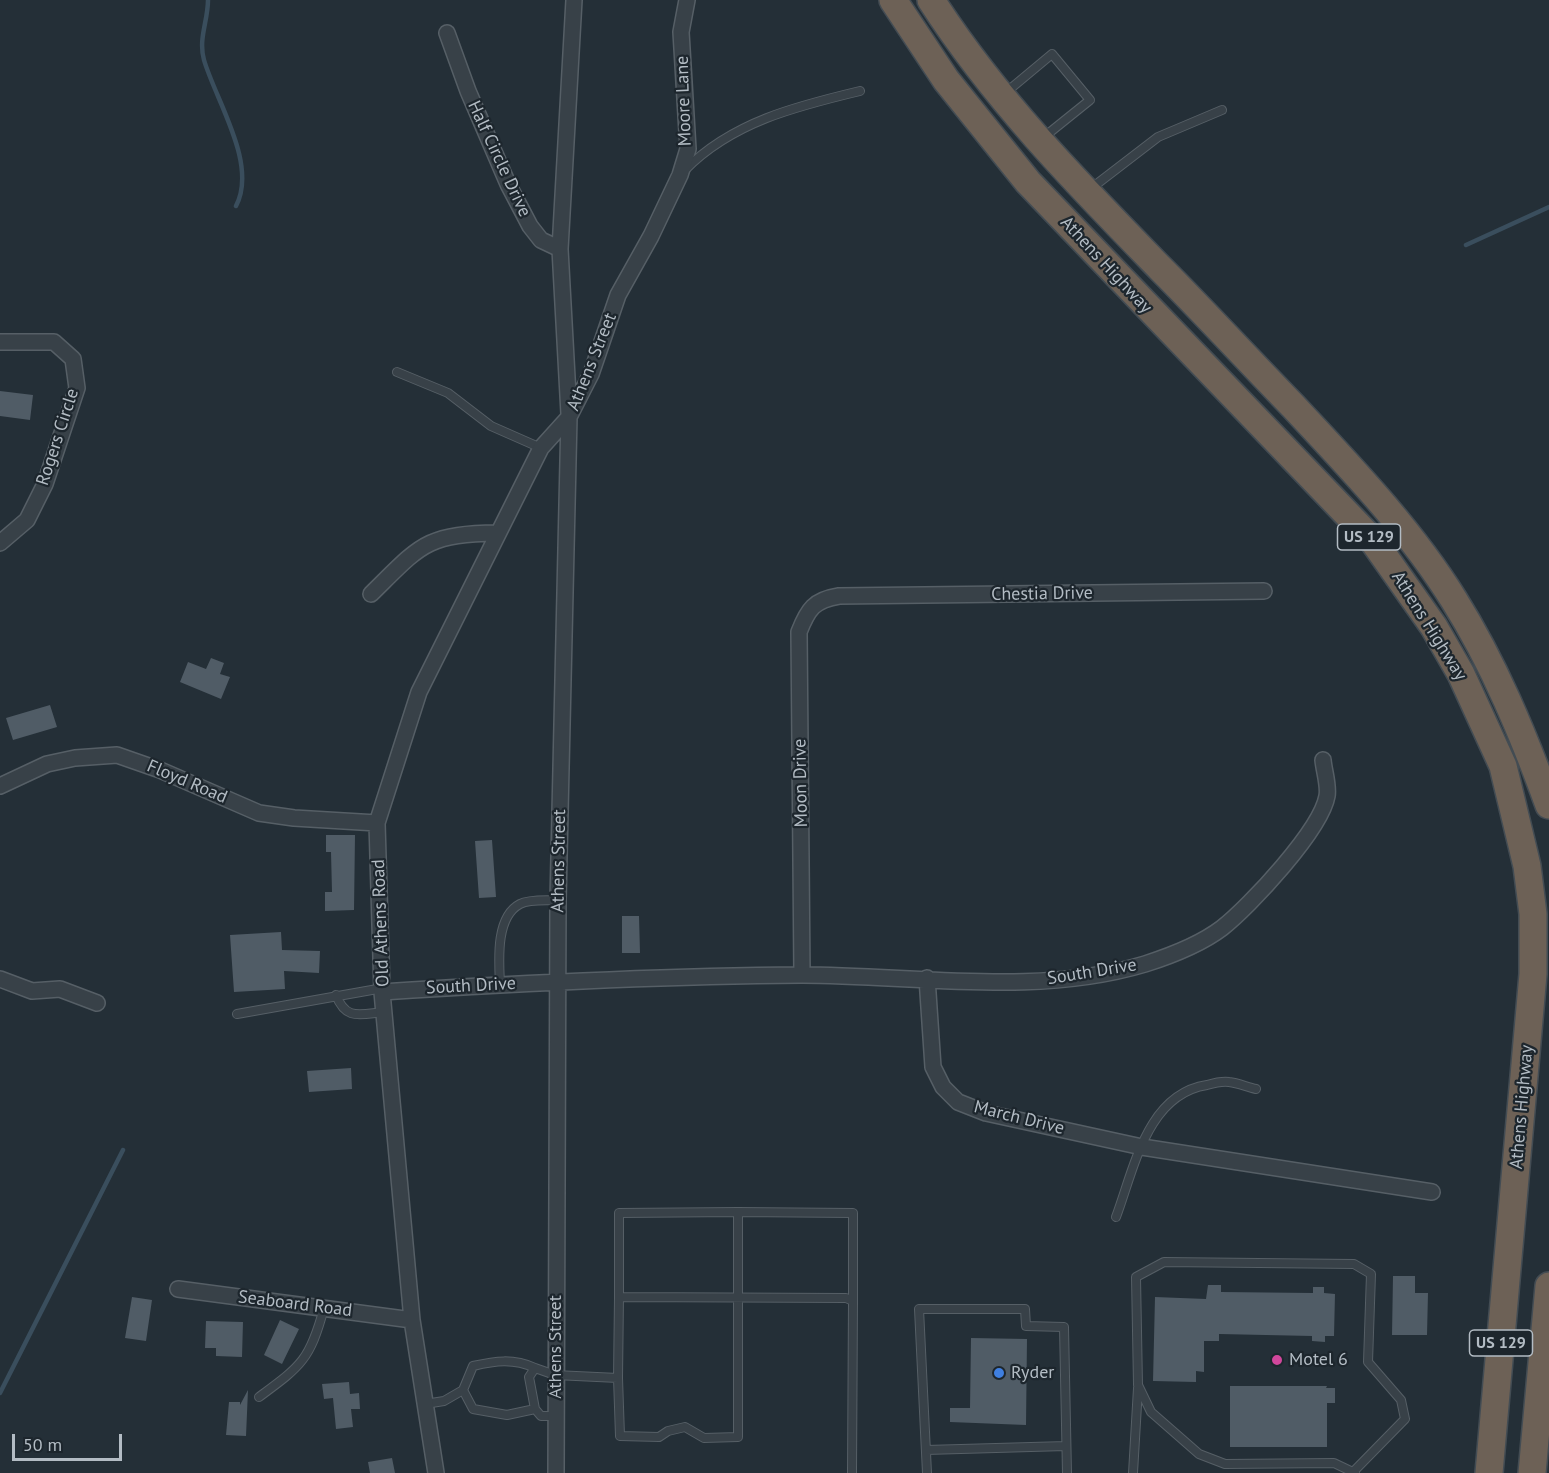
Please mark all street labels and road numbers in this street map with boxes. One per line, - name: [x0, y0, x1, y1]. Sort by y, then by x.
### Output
- street label: Moore Lane: [672, 55, 696, 147]
- street label: Half Circle Drive: [463, 97, 535, 221]
- street label: Athens Highway: [1056, 212, 1156, 318]
- street label: Athens Street: [563, 310, 621, 414]
- street label: Rogers Circle: [32, 386, 84, 488]
- road number: US 129: [1338, 524, 1400, 550]
- street label: Athens Highway: [1387, 567, 1471, 685]
- street label: Chestia Drive: [991, 582, 1093, 606]
- street label: Moon Drive: [789, 739, 813, 827]
- street label: Floyd Road: [144, 755, 230, 809]
- street label: Athens Street: [547, 809, 571, 913]
- street label: Old Athens Road: [368, 859, 394, 987]
- street label: South Drive: [1046, 954, 1138, 990]
- street label: South Drive: [425, 973, 517, 999]
- street label: Athens Highway: [1506, 1044, 1538, 1170]
- street label: March Drive: [972, 1096, 1066, 1140]
- street label: Seaboard Road: [237, 1286, 353, 1322]
- street label: Athens Street: [545, 1295, 567, 1399]
- road number: US 129: [1470, 1330, 1532, 1356]

